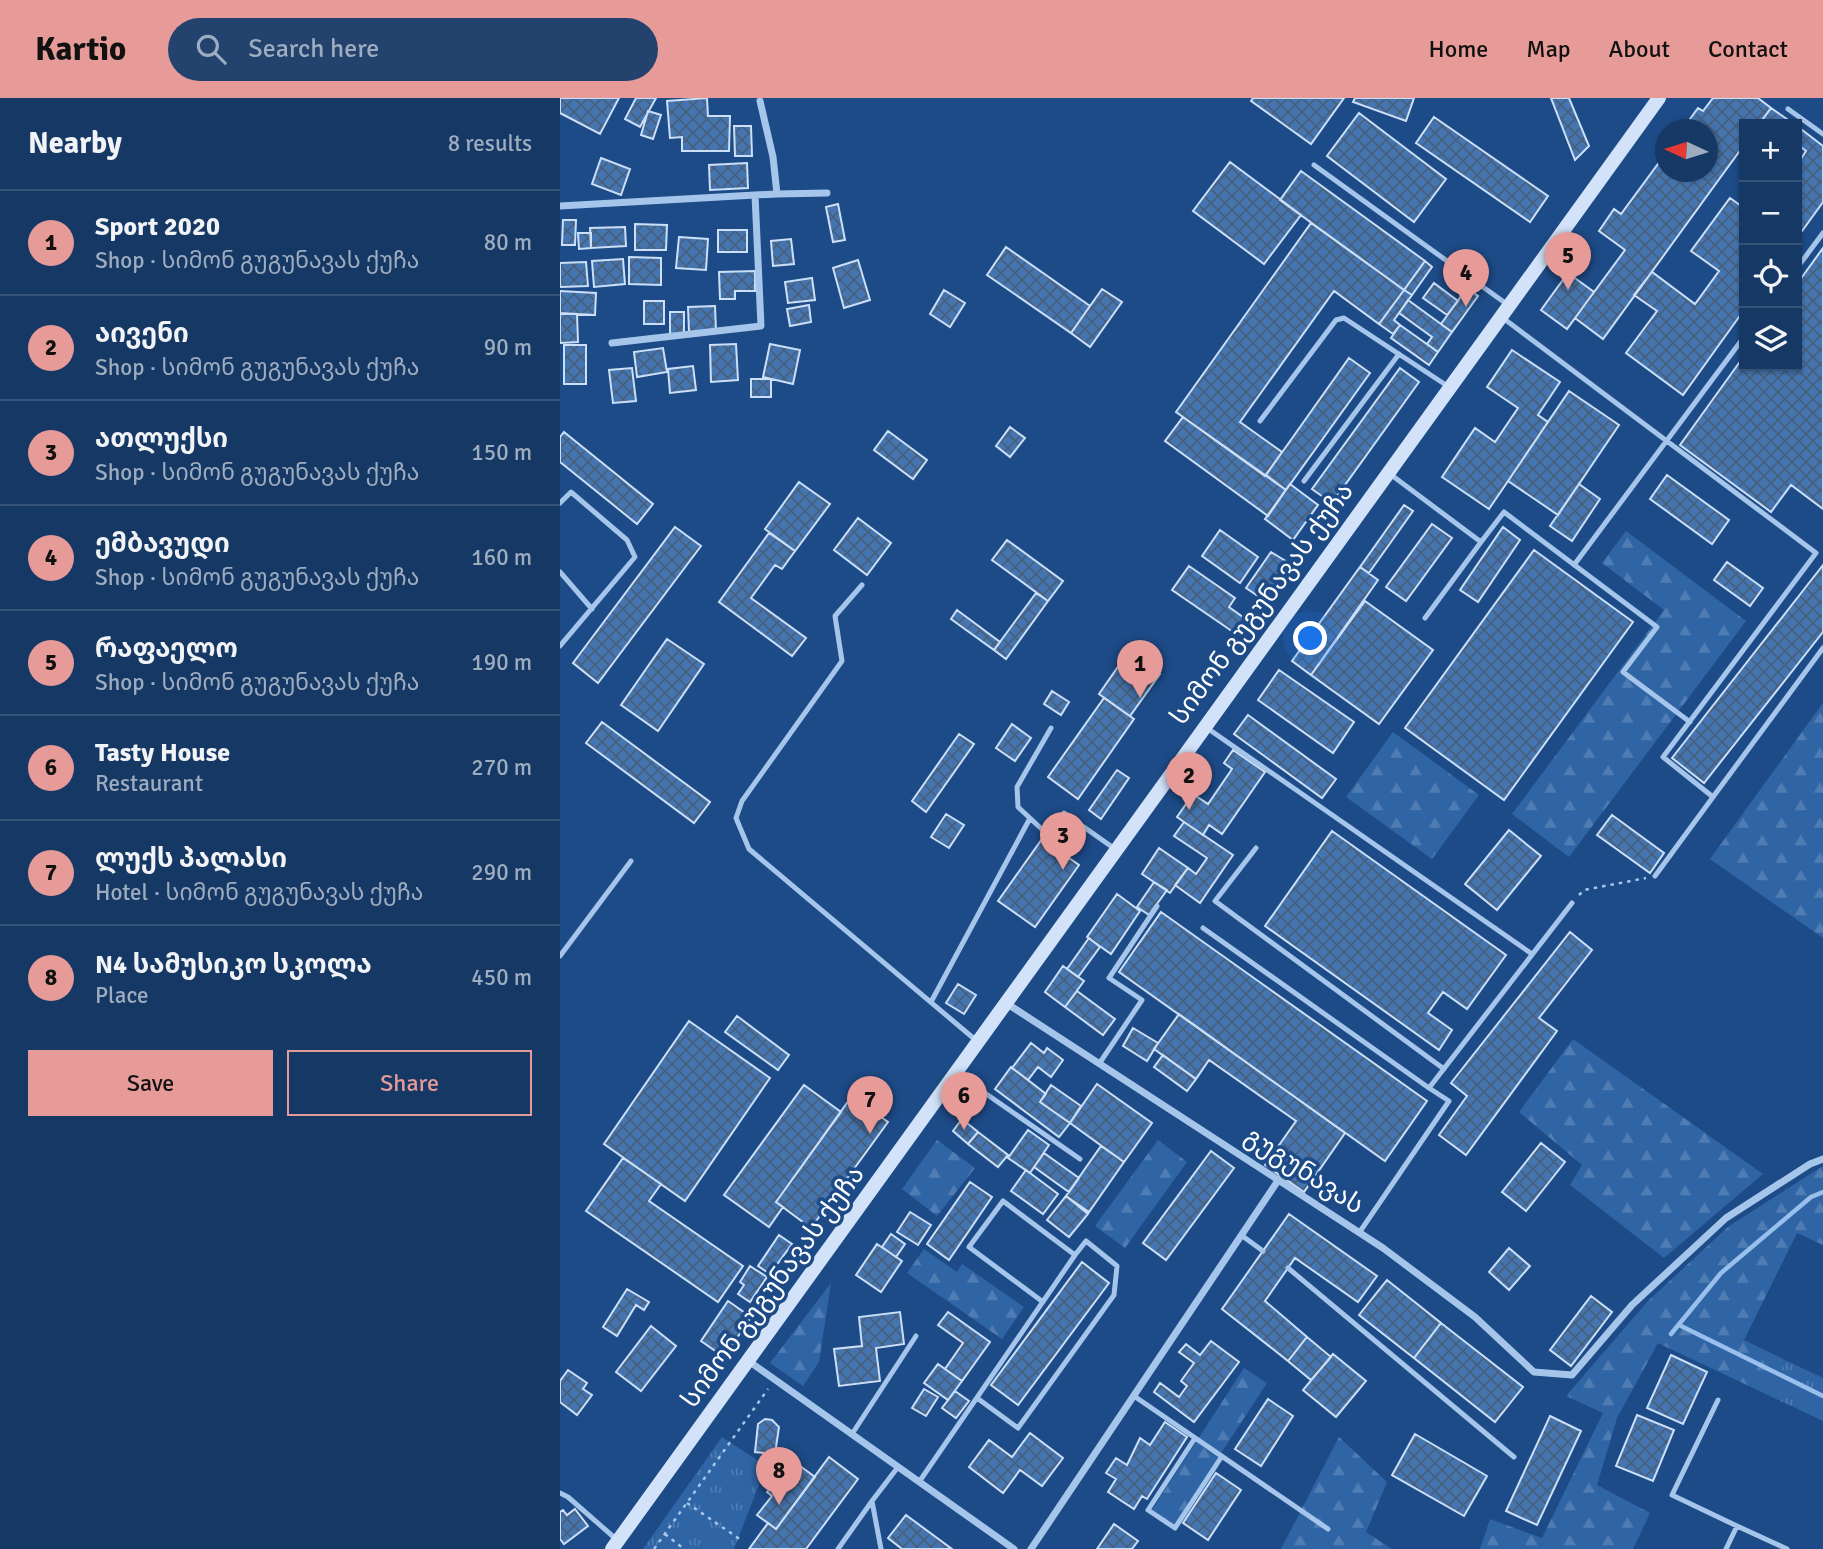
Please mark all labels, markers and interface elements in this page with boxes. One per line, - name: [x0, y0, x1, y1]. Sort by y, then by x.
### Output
- search box: [168, 18, 658, 81]
- text: Kartio: [35, 29, 126, 70]
- icon: search: [192, 30, 230, 68]
- text: Search here: [248, 33, 379, 65]
- text: Home: [1428, 34, 1488, 64]
- text: Map: [1526, 34, 1571, 64]
- text: About: [1609, 34, 1670, 64]
- text: Contact: [1708, 34, 1788, 64]
- north arrow: [1655, 119, 1718, 182]
- map controls: [1739, 119, 1802, 371]
- button: +: [1739, 119, 1802, 182]
- text: Nearby: [28, 125, 122, 162]
- text: 8 results: [448, 129, 532, 158]
- button: −: [1739, 182, 1802, 245]
- text: Sport 2020: [95, 211, 220, 243]
- text: 1: [45, 228, 57, 257]
- text: 80 m: [484, 228, 532, 257]
- pin: 5: [1545, 232, 1591, 290]
- button: locate: [1739, 245, 1802, 308]
- text: Shop · სიმონ გუგუნავას ქუჩა: [95, 246, 419, 275]
- pin: 4: [1443, 249, 1489, 307]
- button: layers: [1739, 308, 1802, 371]
- text: აივენი: [95, 318, 189, 350]
- text: 2: [45, 333, 57, 362]
- text: 90 m: [484, 333, 532, 362]
- text: Shop · სიმონ გუგუნავას ქუჩა: [95, 353, 419, 382]
- text: ათლუქსი: [95, 423, 228, 455]
- text: 3: [45, 438, 57, 467]
- text: 150 m: [471, 438, 532, 467]
- text: Shop · სიმონ გუგუნავას ქუჩა: [95, 458, 419, 487]
- street label: სიმონ გუგუნავას ქუჩა: [1163, 477, 1361, 731]
- text: ემბავუდი: [95, 528, 230, 560]
- text: 4: [45, 543, 57, 572]
- text: 160 m: [471, 543, 532, 572]
- text: Shop · სიმონ გუგუნავას ქუჩა: [95, 563, 419, 592]
- your location: [1293, 621, 1327, 655]
- text: რაფაელო: [95, 633, 238, 665]
- pin: 1: [1117, 640, 1163, 698]
- text: 5: [45, 648, 57, 677]
- text: 190 m: [471, 648, 532, 677]
- text: Shop · სიმონ გუგუნავას ქუჩა: [95, 668, 419, 697]
- text: Tasty House: [95, 737, 230, 769]
- pin: 2: [1166, 752, 1212, 810]
- text: 6: [45, 753, 57, 782]
- text: 270 m: [471, 753, 532, 782]
- text: Restaurant: [95, 769, 203, 798]
- pin: 3: [1040, 812, 1086, 870]
- text: ლუქს პალასი: [95, 843, 287, 875]
- text: 7: [45, 858, 57, 887]
- text: 290 m: [471, 858, 532, 887]
- text: Hotel · სიმონ გუგუნავას ქუჩა: [95, 878, 423, 907]
- text: N4 სამუსიკო სკოლა: [95, 949, 372, 981]
- text: 8: [45, 963, 57, 992]
- text: 450 m: [471, 963, 532, 992]
- text: Place: [95, 981, 149, 1010]
- button: Save: [28, 1050, 273, 1116]
- button: Share: [287, 1050, 532, 1116]
- pin: 6: [941, 1072, 987, 1130]
- pin: 7: [847, 1076, 893, 1134]
- street label: გუგუნავას: [1238, 1120, 1370, 1222]
- street label: სიმონ გუგუნავას ქუჩა: [674, 1160, 872, 1414]
- pin: 8: [756, 1447, 802, 1505]

